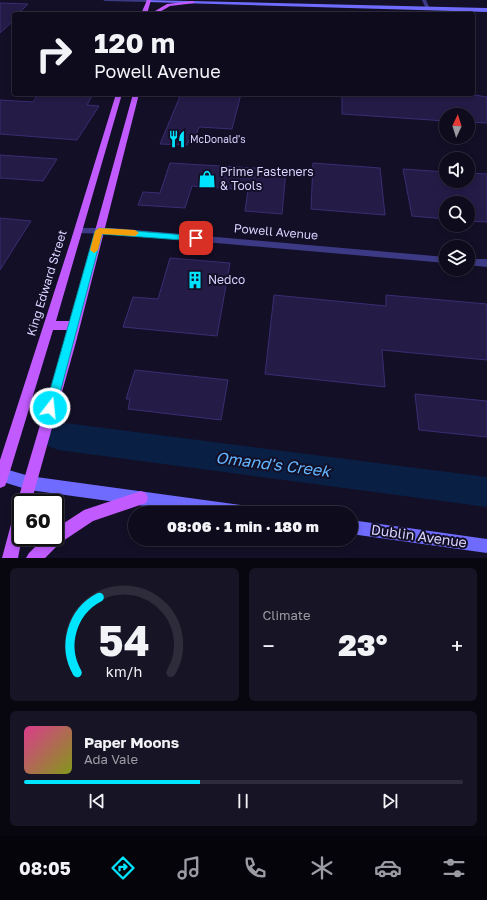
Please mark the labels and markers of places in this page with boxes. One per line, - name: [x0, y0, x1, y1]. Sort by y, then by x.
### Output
- restaurant icon: McDonald's: [167, 129, 187, 149]
- place label: McDonald's: [190, 133, 246, 145]
- place label: Prime Fasteners & Tools: [220, 164, 314, 193]
- shop icon: Prime Fasteners & Tools: [197, 169, 217, 189]
- pin: [179, 221, 213, 255]
- building icon: Nedco: [185, 270, 205, 290]
- place label: Nedco: [208, 272, 245, 287]

